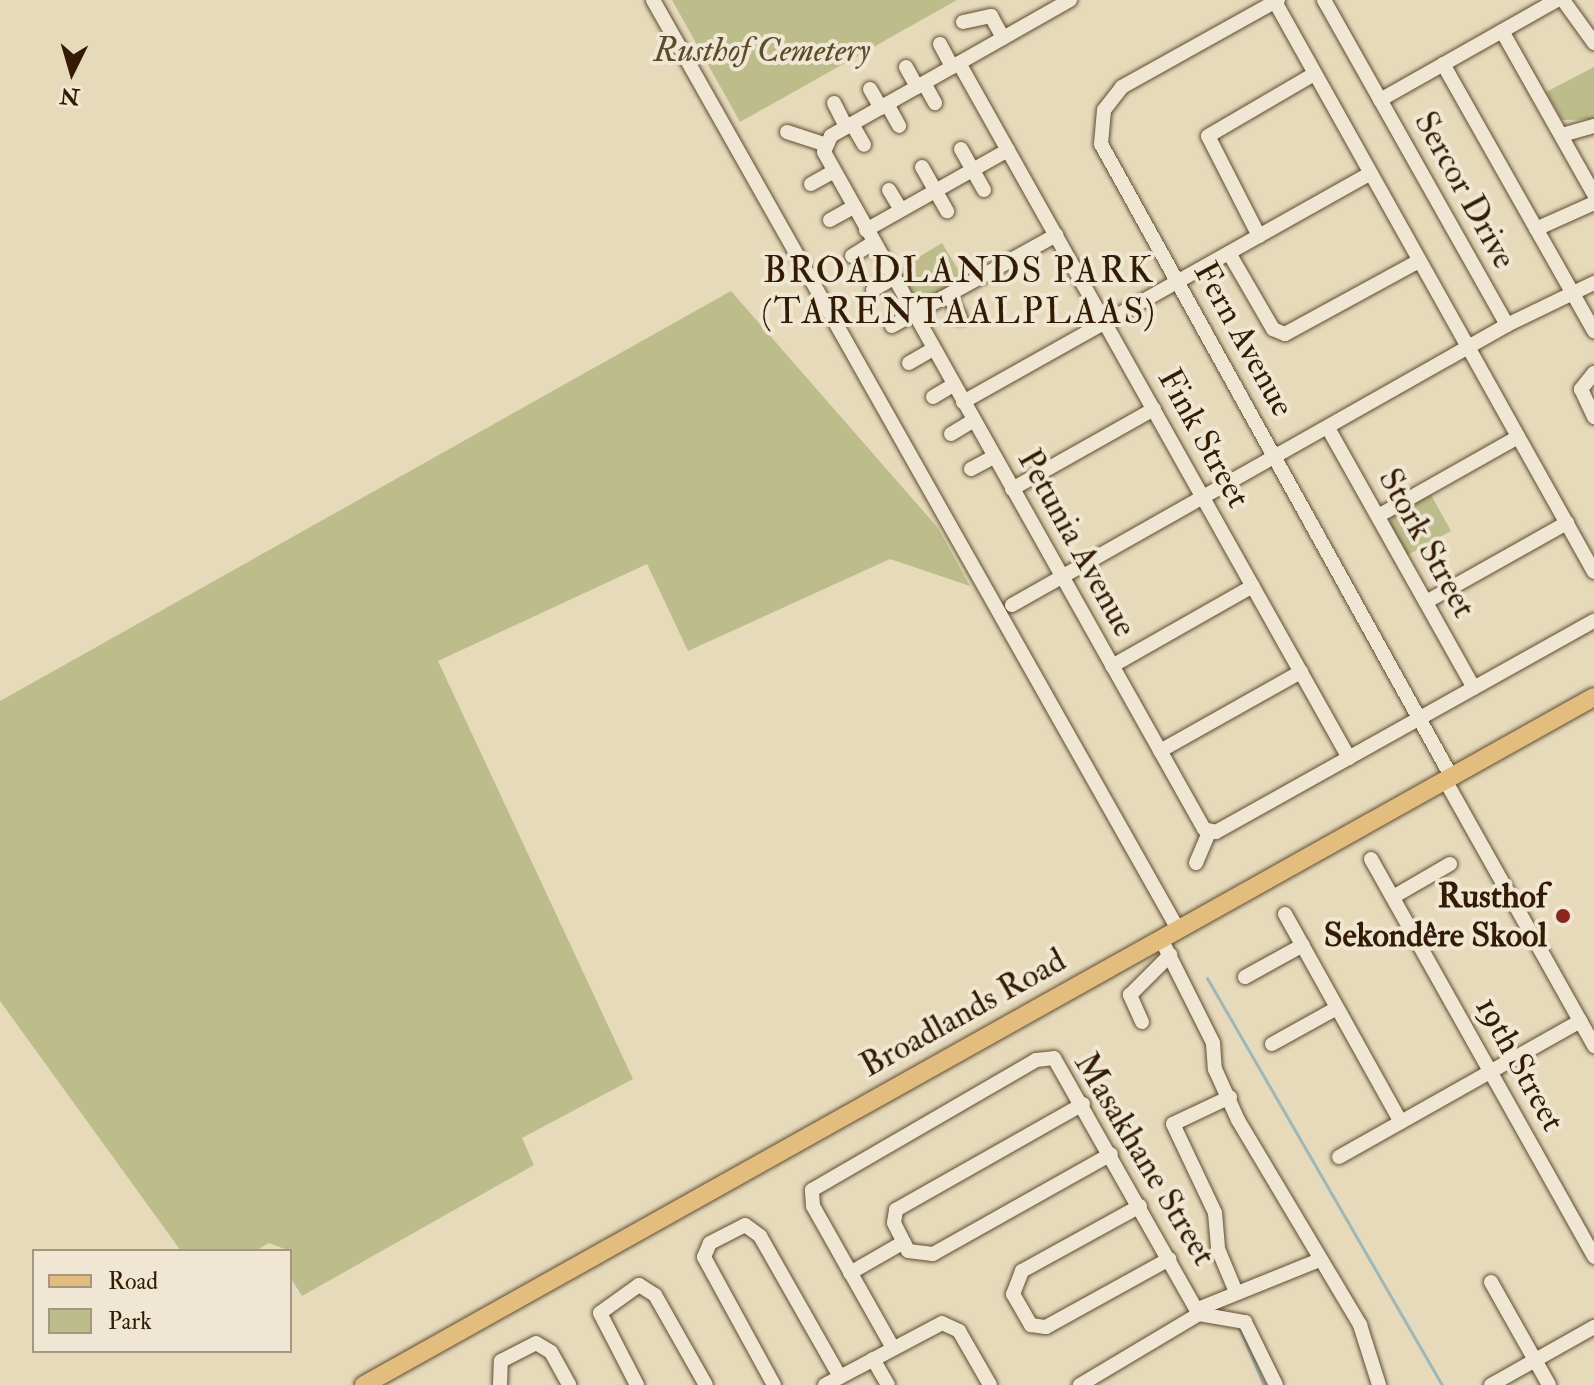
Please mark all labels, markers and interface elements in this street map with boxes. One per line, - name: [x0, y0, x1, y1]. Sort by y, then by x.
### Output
- park label: Rusthof Cemetery: [654, 31, 870, 71]
- north arrow: [32, 32, 112, 112]
- text: N: [59, 81, 81, 111]
- street label: Sercor Drive: [1405, 104, 1525, 276]
- district label: BROADLANDS PARK (TARENTAALPLAAS): [761, 248, 1157, 333]
- street label: Fern Avenue: [1185, 255, 1303, 423]
- street label: Fink Street: [1149, 361, 1259, 515]
- street label: Petunia Avenue: [1009, 442, 1145, 644]
- street label: Stork Street: [1369, 461, 1485, 625]
- place label: Rusthof Sekondêre Skool: [1324, 876, 1547, 956]
- marker: Rusthof Sekondêre Skool: [1554, 907, 1572, 925]
- street label: Broadlands Road: [853, 940, 1073, 1086]
- street label: 19th Street: [1466, 990, 1574, 1138]
- street label: Masakhane Street: [1065, 1045, 1225, 1273]
- legend: [32, 1249, 292, 1353]
- text: Road: [108, 1266, 158, 1297]
- text: Park: [108, 1306, 152, 1337]

